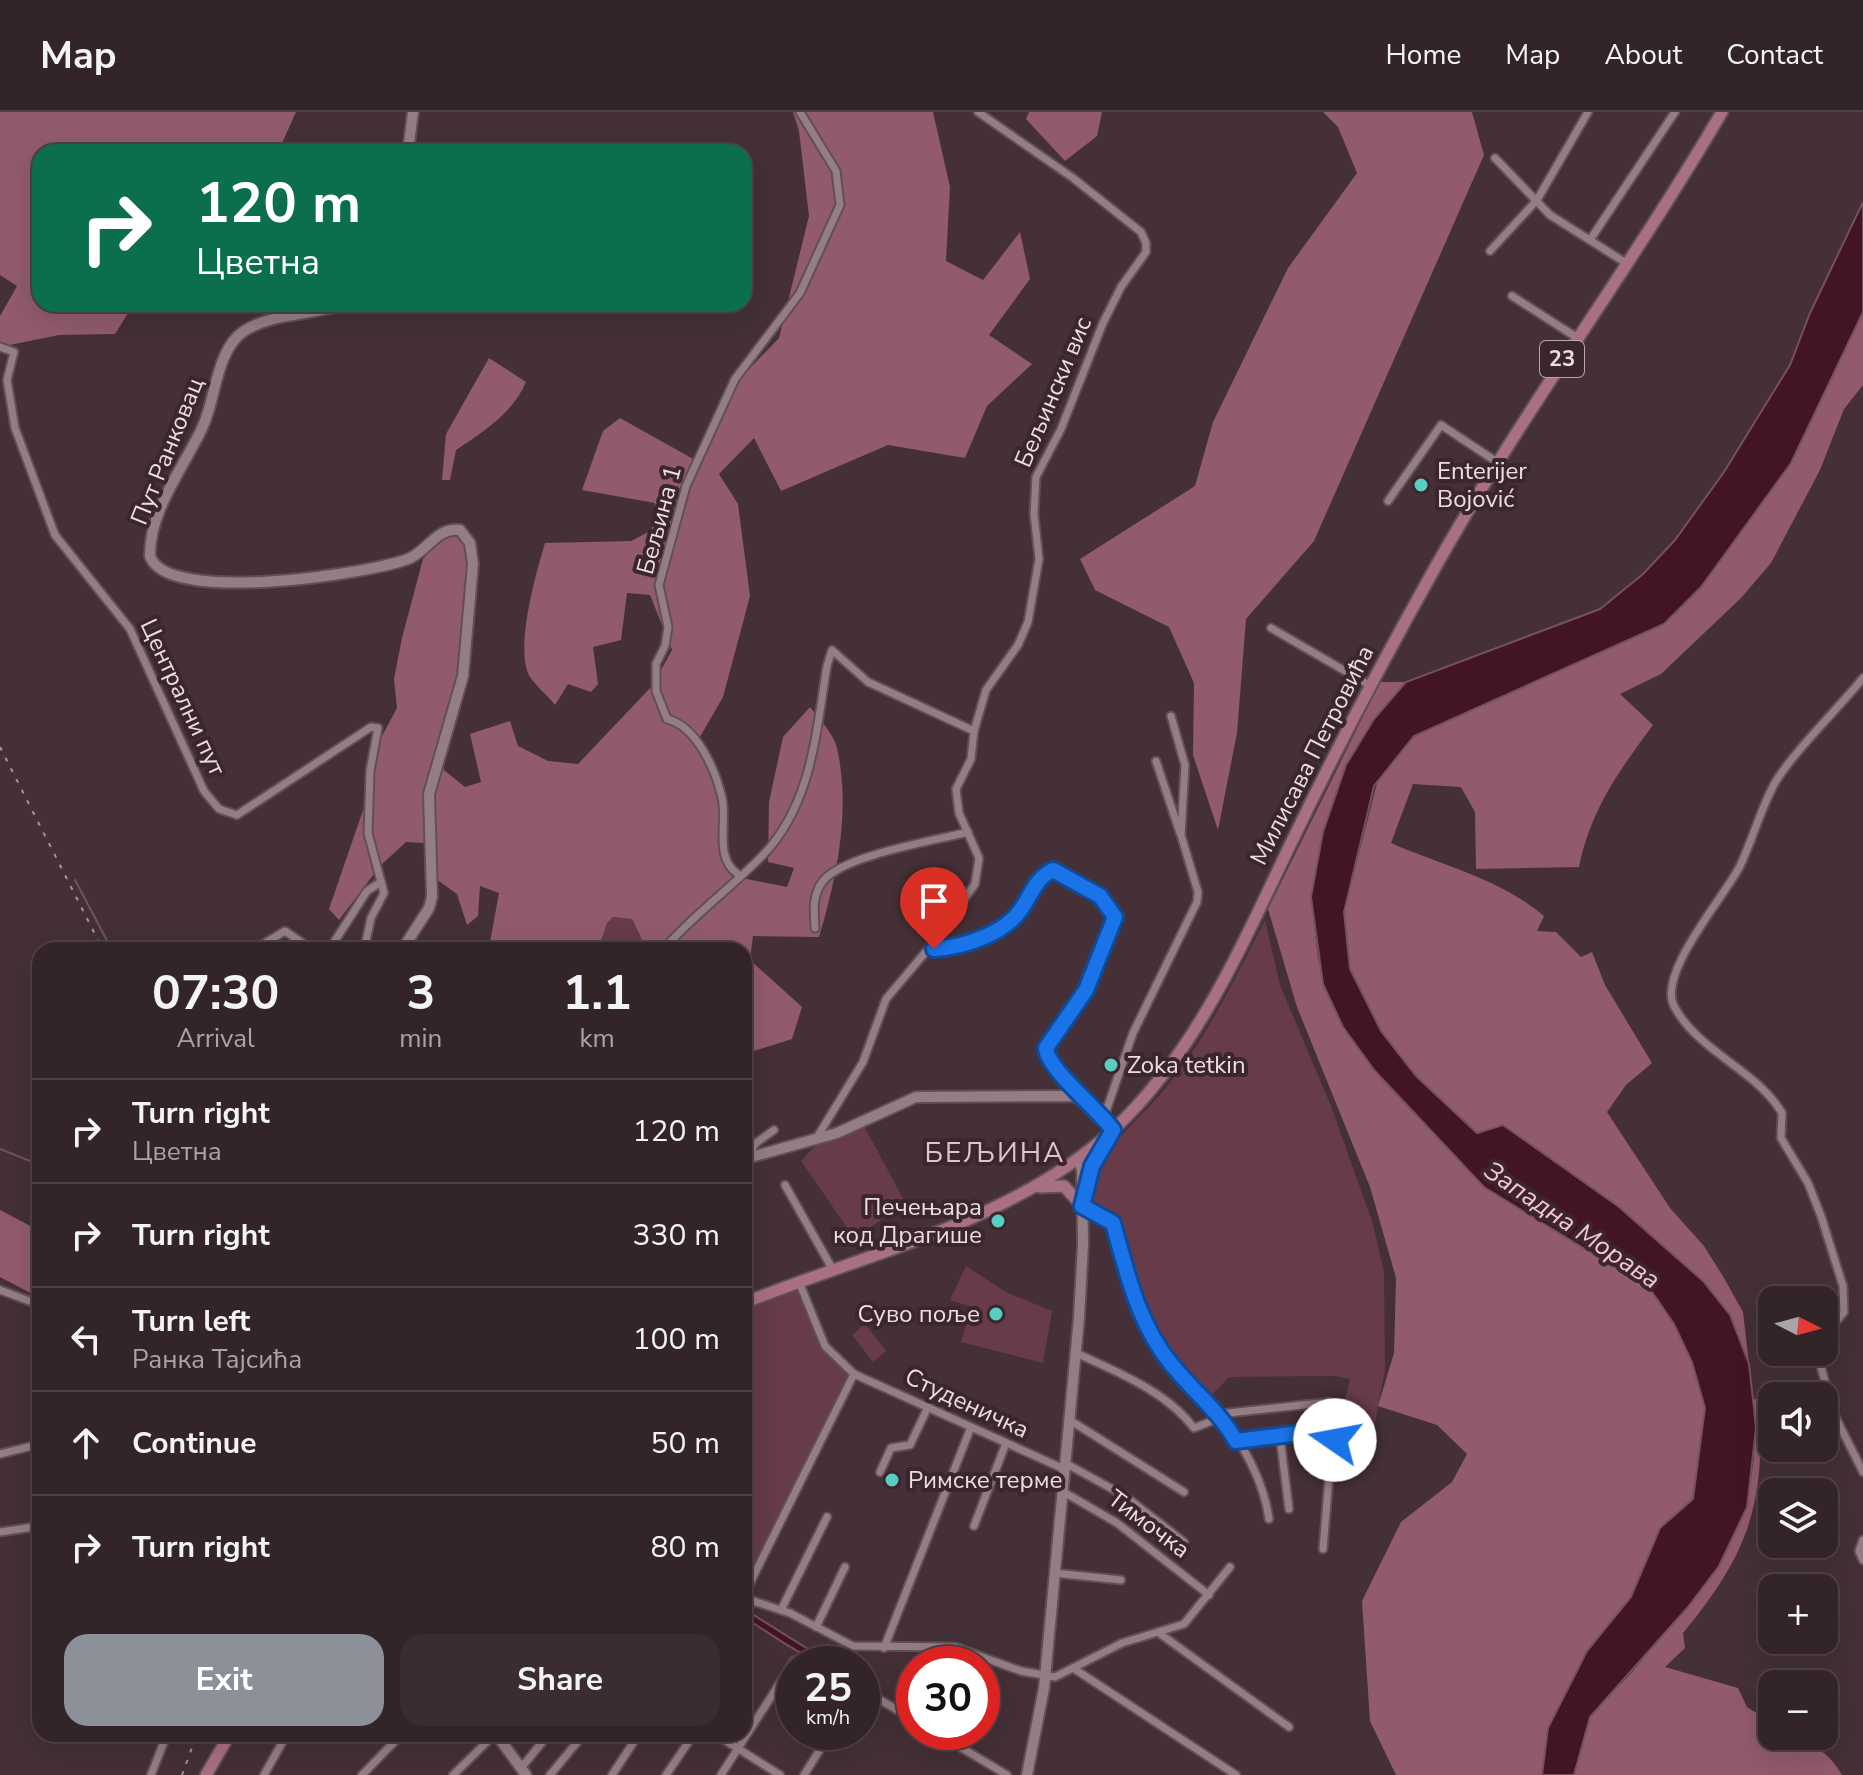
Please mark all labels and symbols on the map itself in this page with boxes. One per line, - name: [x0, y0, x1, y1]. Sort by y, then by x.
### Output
- street label: Бељински вис: [1007, 312, 1099, 472]
- road number: 23: [1540, 341, 1584, 377]
- street label: Пут Ранковац: [123, 373, 211, 529]
- place label: Enterijer Bojović: [1437, 455, 1527, 515]
- street label: Бељина 1: [629, 462, 689, 578]
- marker: Enterijer Bojović: [1412, 476, 1430, 494]
- street label: Централни пут: [133, 614, 233, 781]
- street label: Милисава Петровића: [1243, 640, 1381, 870]
- pin: [900, 867, 968, 949]
- place label: Zoka tetkin: [1127, 1049, 1246, 1081]
- marker: Zoka tetkin: [1102, 1056, 1120, 1074]
- district label: БЕЉИНА: [925, 1134, 1065, 1172]
- water label: Западна Морава: [1477, 1153, 1667, 1297]
- place label: Печењара код Драгише: [833, 1191, 982, 1251]
- marker: Печењара код Драгише: [989, 1212, 1007, 1230]
- north arrow: [1758, 1286, 1838, 1366]
- place label: Суво поље: [858, 1298, 980, 1330]
- marker: Суво поље: [987, 1305, 1005, 1323]
- street label: Студеничка: [900, 1360, 1034, 1446]
- position arrow: [1293, 1398, 1377, 1482]
- place label: Римске терме: [908, 1464, 1063, 1496]
- marker: Римске терме: [883, 1471, 901, 1489]
- street label: Тимочка: [1101, 1483, 1197, 1565]
- speed limit sign: 30: [896, 1646, 1000, 1750]

